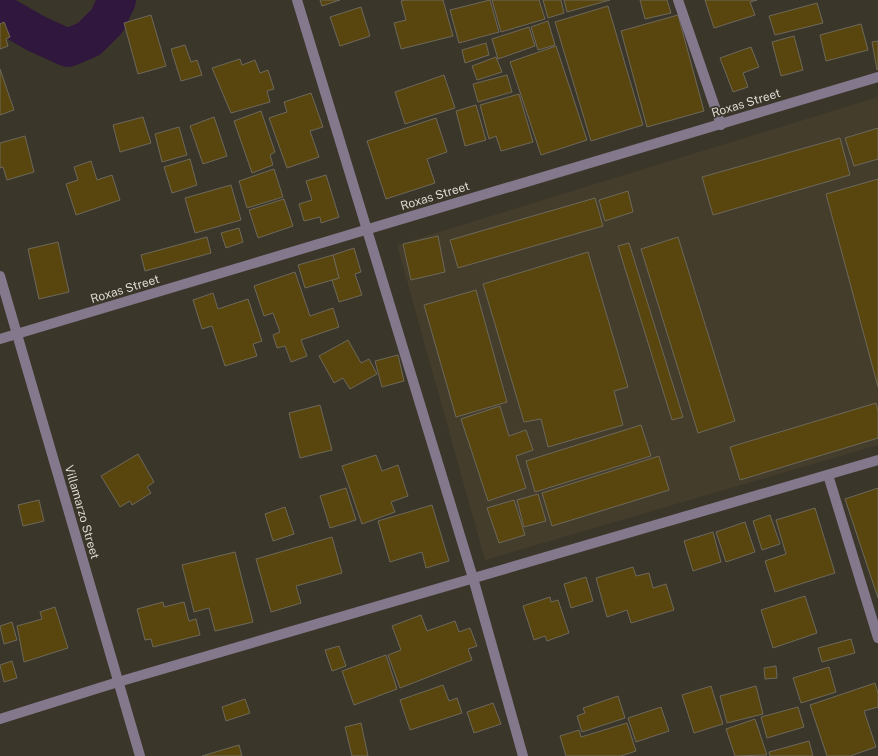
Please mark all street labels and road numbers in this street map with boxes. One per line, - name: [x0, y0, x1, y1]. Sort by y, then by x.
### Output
- street label: Roxas Street: [710, 86, 782, 120]
- street label: Roxas Street: [399, 179, 471, 213]
- street label: Roxas Street: [89, 272, 161, 306]
- street label: Villamarzo Street: [62, 463, 102, 561]

